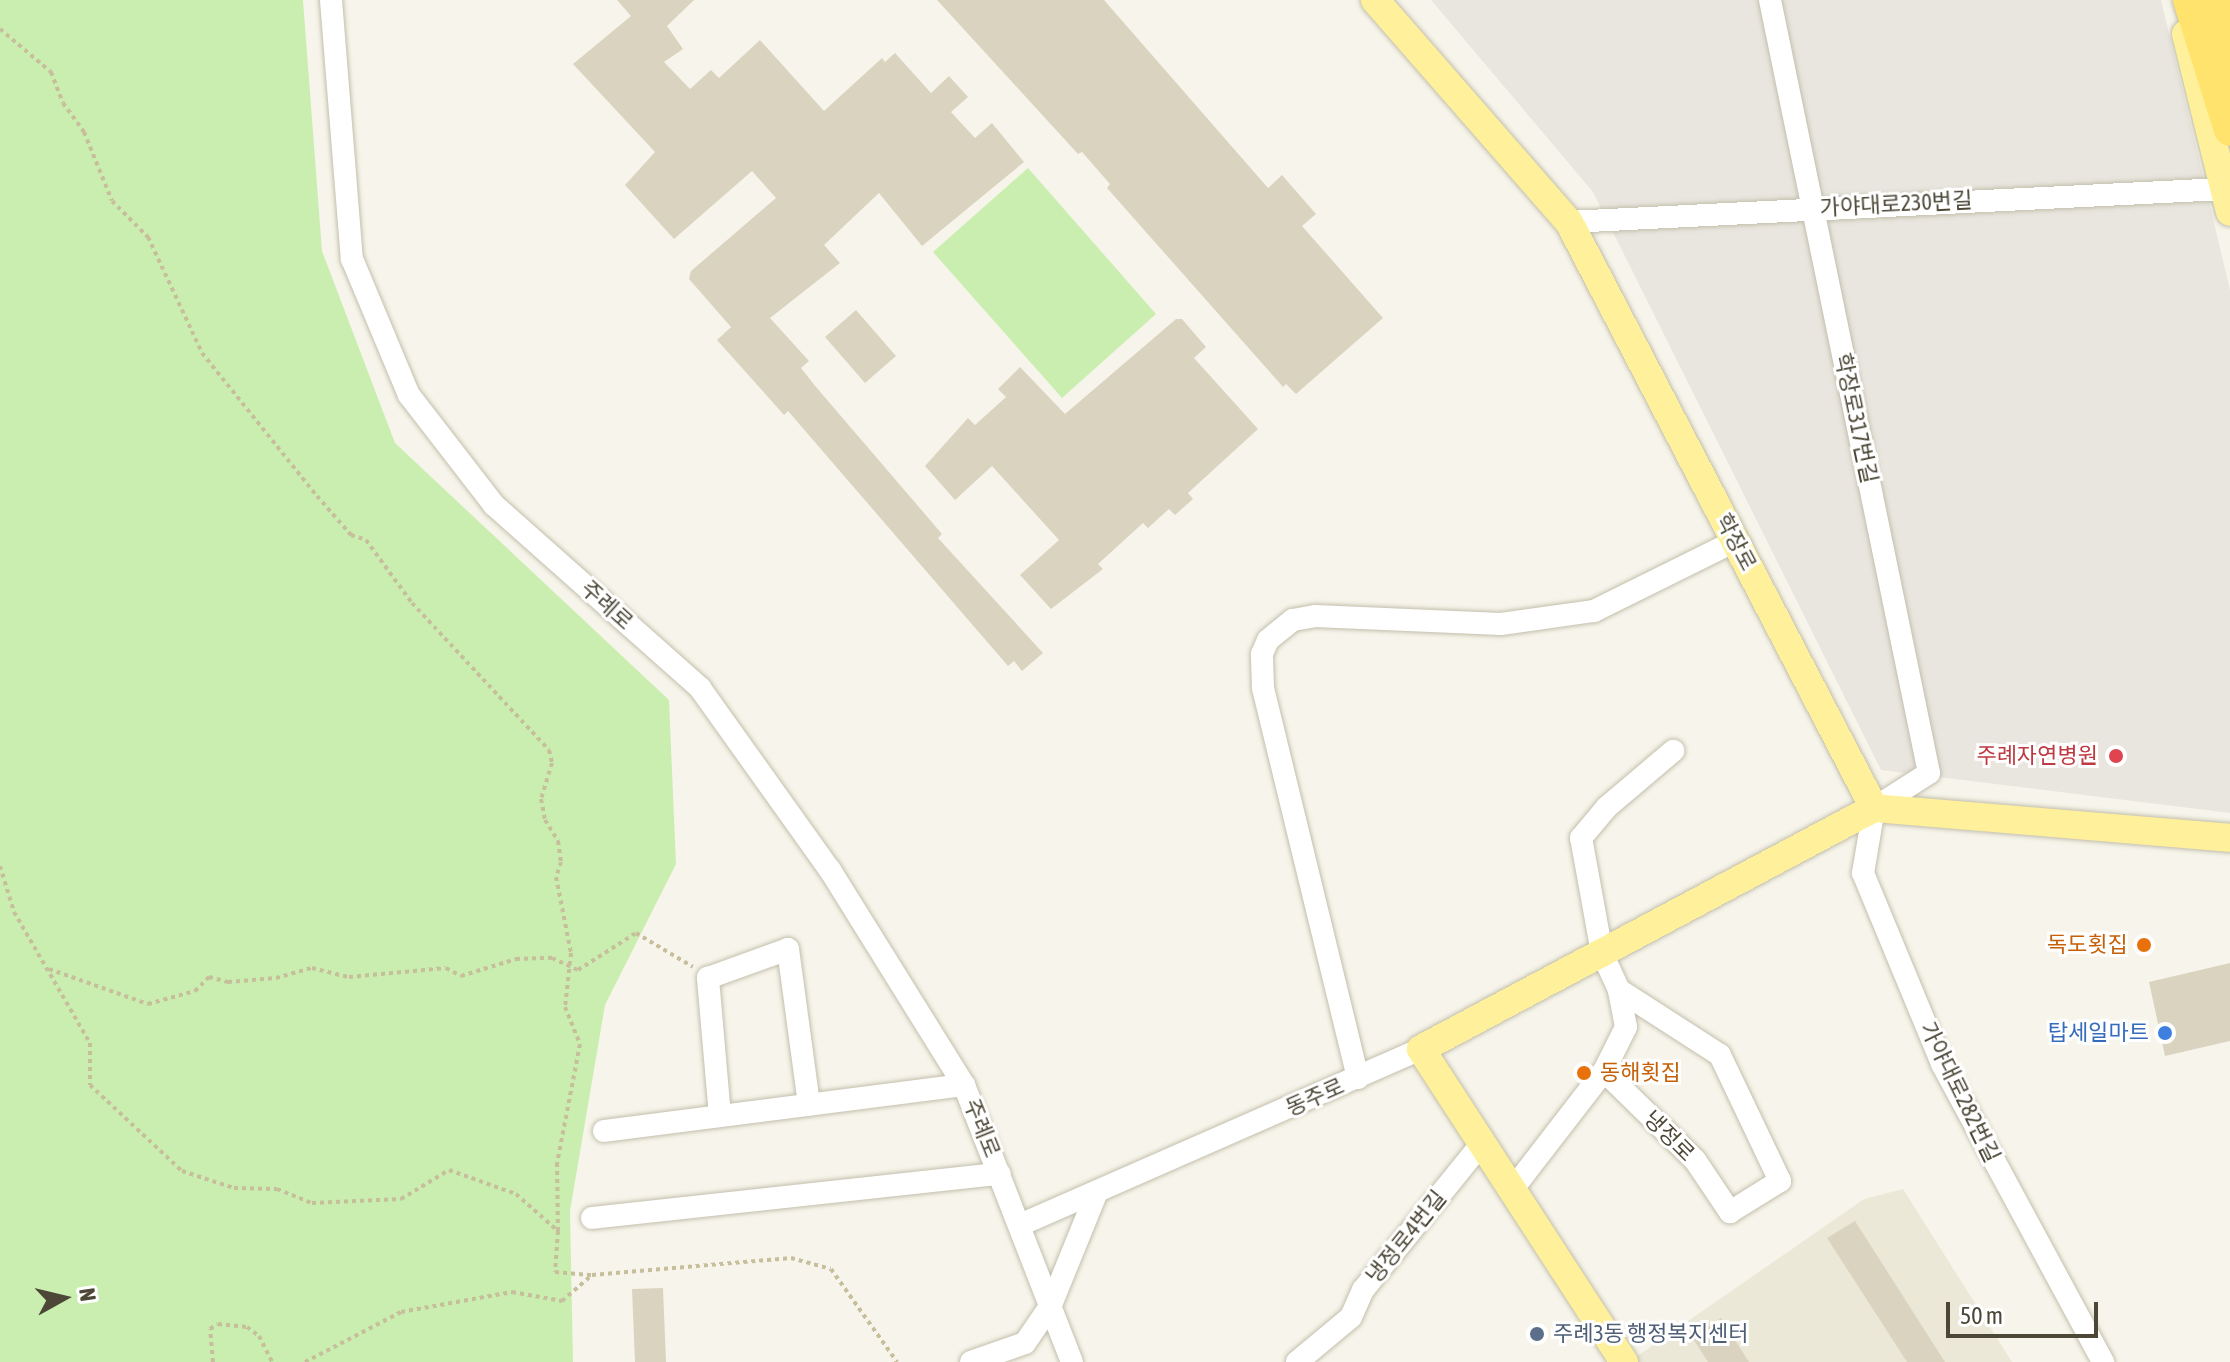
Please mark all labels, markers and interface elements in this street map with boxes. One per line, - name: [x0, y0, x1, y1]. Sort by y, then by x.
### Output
- street label: 가야대로230번길: [1819, 187, 1973, 221]
- street label: 학장로317번길: [1829, 351, 1883, 485]
- street label: 학장로: [1710, 509, 1762, 575]
- street label: 주례로: [576, 575, 638, 635]
- place label: 주례자연병원: [1977, 743, 2098, 769]
- marker: 주례자연병원: [2105, 745, 2127, 767]
- place label: 독도횟집: [2047, 932, 2128, 958]
- marker: 독도횟집: [2135, 936, 2153, 954]
- street label: 가야대로282번길: [1915, 1018, 2005, 1166]
- place label: 탑세일마트: [2048, 1020, 2149, 1046]
- marker: 탑세일마트: [2156, 1024, 2174, 1042]
- place label: 동해횟집: [1600, 1060, 1681, 1086]
- marker: 동해횟집: [1575, 1064, 1593, 1082]
- street label: 동주로: [1282, 1073, 1348, 1121]
- street label: 주례로: [958, 1095, 1006, 1161]
- street label: 냉정로: [1638, 1105, 1700, 1167]
- street label: 냉정로4번길: [1361, 1185, 1451, 1289]
- north arrow: [24, 1258, 104, 1338]
- text: N: [74, 1286, 102, 1303]
- scale bar: [1950, 1286, 2102, 1336]
- text: 50 m: [1960, 1302, 2003, 1329]
- place label: 주례3동 행정복지센터: [1553, 1321, 1749, 1347]
- marker: 주례3동 행정복지센터: [1528, 1325, 1546, 1343]

